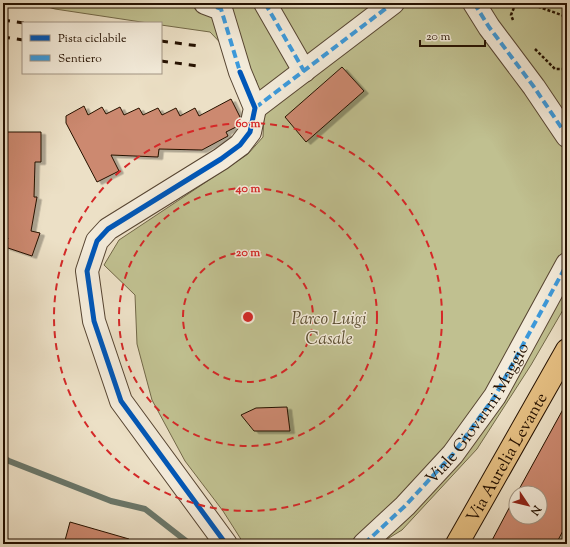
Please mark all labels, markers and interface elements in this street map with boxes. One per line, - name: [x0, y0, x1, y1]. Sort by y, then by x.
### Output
- legend: [22, 22, 162, 74]
- scale bar: [420, 22, 485, 48]
- text: 20 m: [426, 28, 451, 46]
- text: Pista ciclabile: [58, 30, 127, 48]
- text: Sentiero: [58, 50, 102, 68]
- text: 60 m: [236, 115, 260, 133]
- text: 40 m: [235, 180, 260, 198]
- text: 20 m: [236, 244, 260, 262]
- park label: Parco Luigi Casale: [292, 308, 366, 352]
- centre of rings: [241, 310, 255, 324]
- street label: Viale Giovanni Maggio: [421, 339, 536, 490]
- street label: Via Aurelia Levante: [462, 389, 554, 527]
- north arrow: [508, 485, 548, 525]
- text: N: [526, 501, 545, 519]

